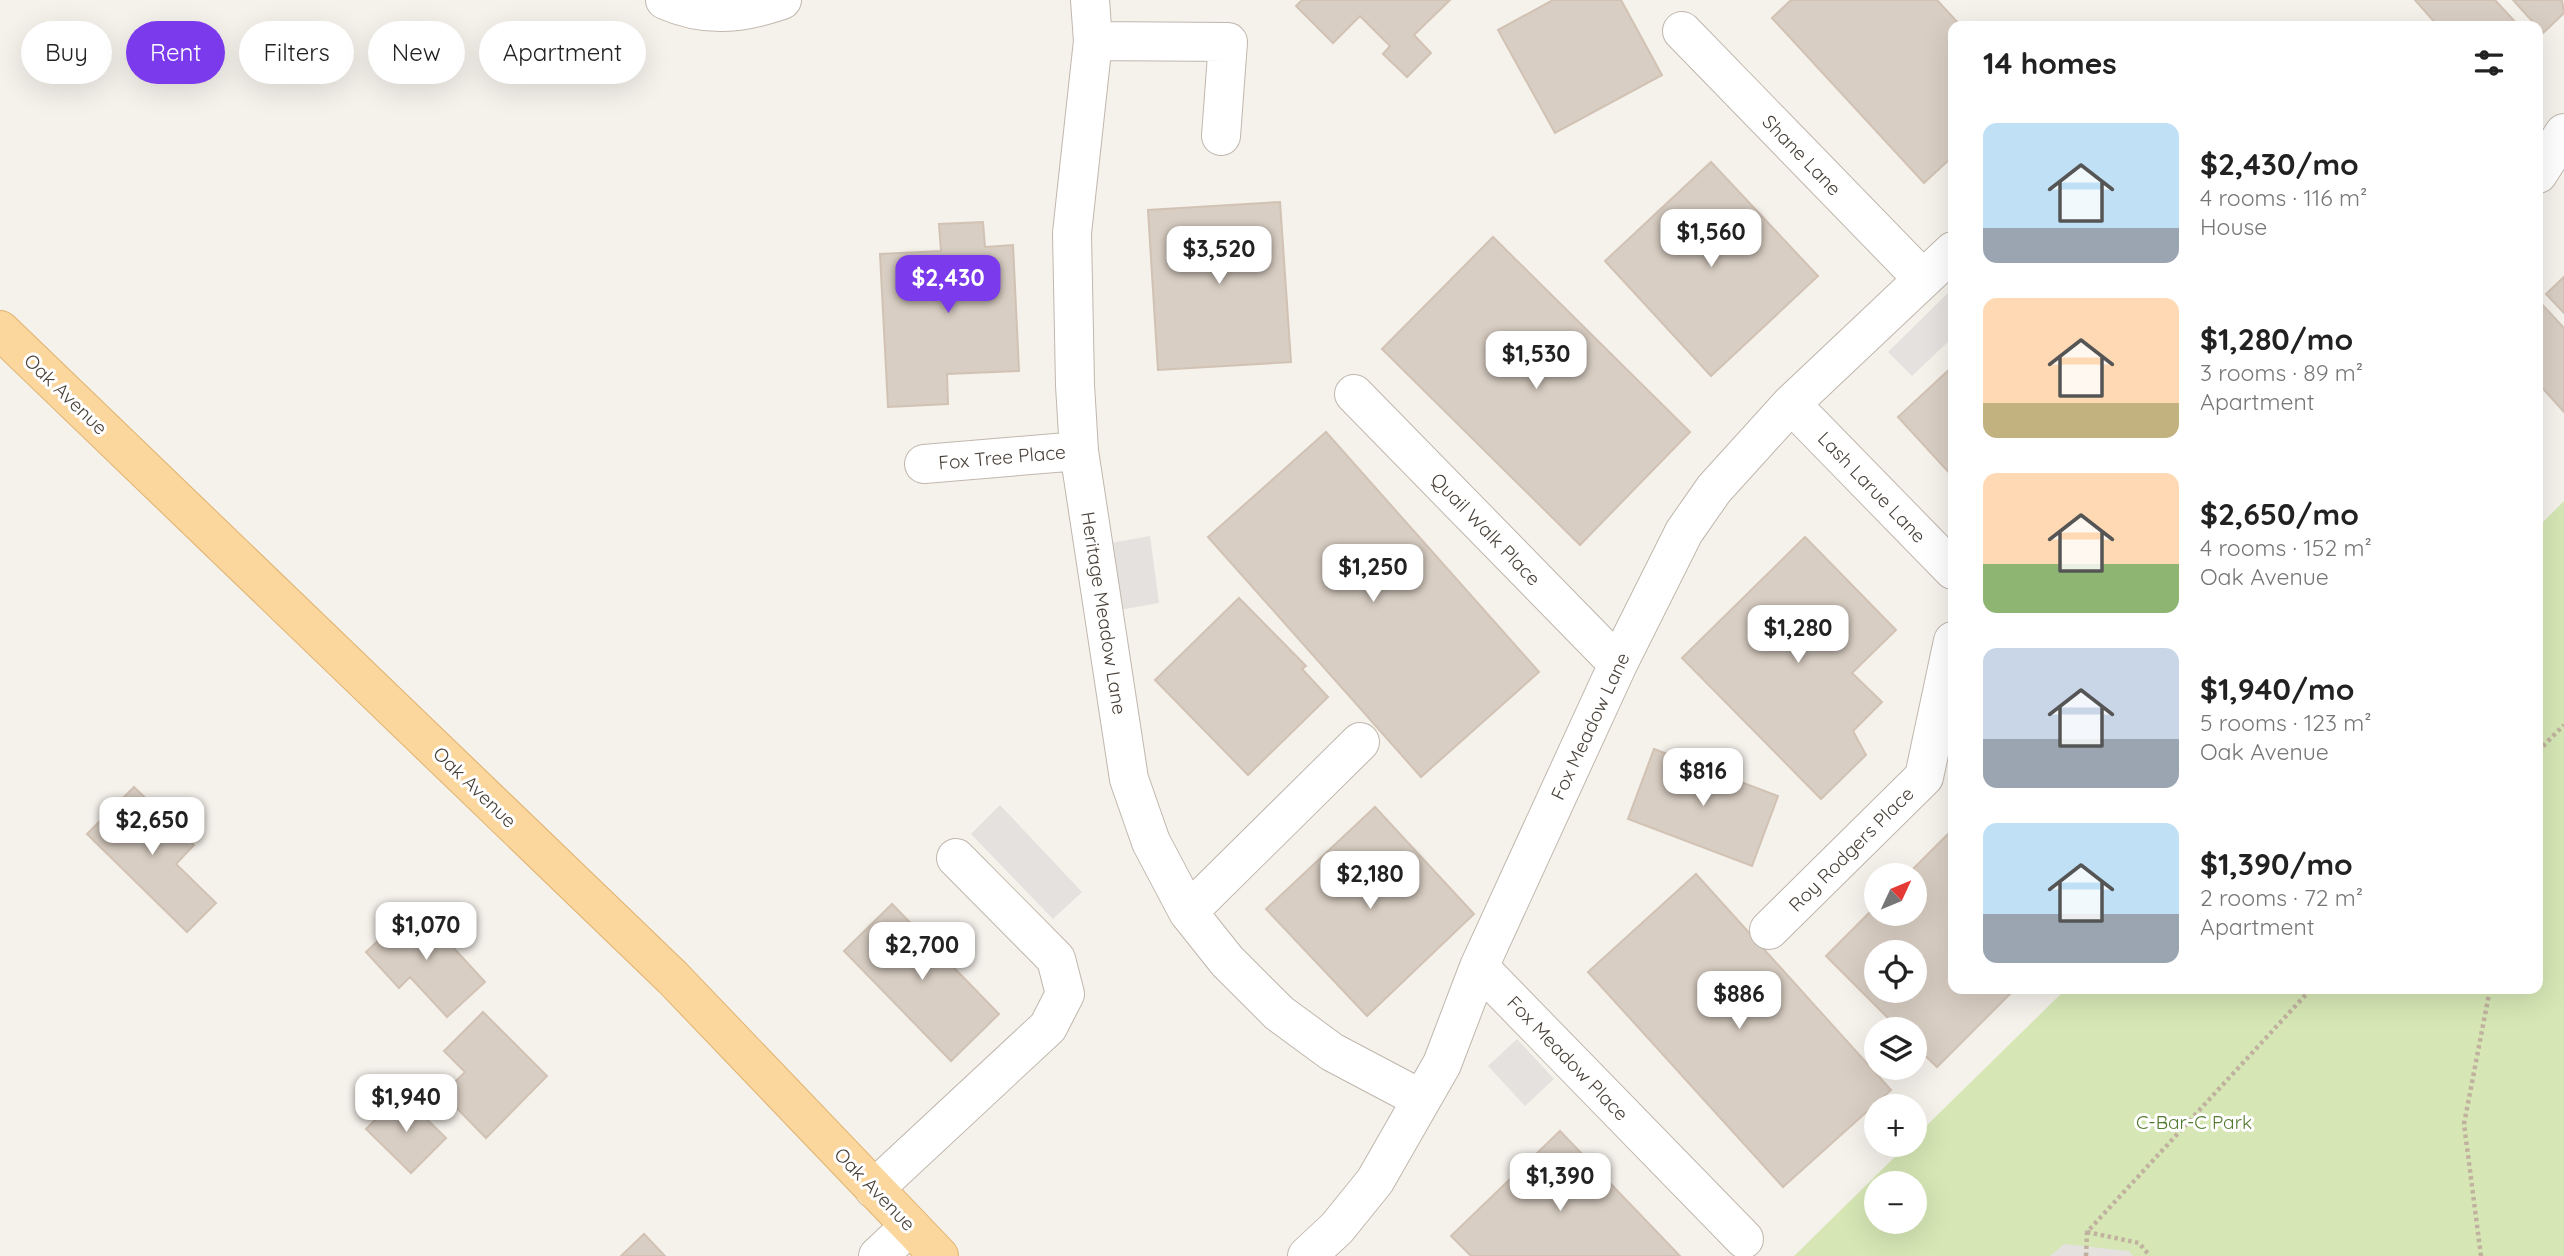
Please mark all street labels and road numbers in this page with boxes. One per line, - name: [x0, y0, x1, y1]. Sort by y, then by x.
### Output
- street label: Shane Lane: [1758, 110, 1846, 200]
- street label: Oak Avenue: [19, 348, 113, 440]
- street label: Lash Larue Lane: [1813, 426, 1931, 548]
- street label: Fox Tree Place: [937, 439, 1067, 475]
- street label: Quail Walk Place: [1426, 467, 1546, 591]
- street label: Heritage Meadow Lane: [1076, 510, 1132, 716]
- street label: Fox Meadow Lane: [1545, 648, 1635, 804]
- street label: Oak Avenue: [428, 741, 522, 833]
- street label: Roy Rodgers Place: [1783, 781, 1919, 917]
- street label: Fox Meadow Place: [1502, 991, 1634, 1125]
- street label: Oak Avenue: [829, 1142, 921, 1236]

